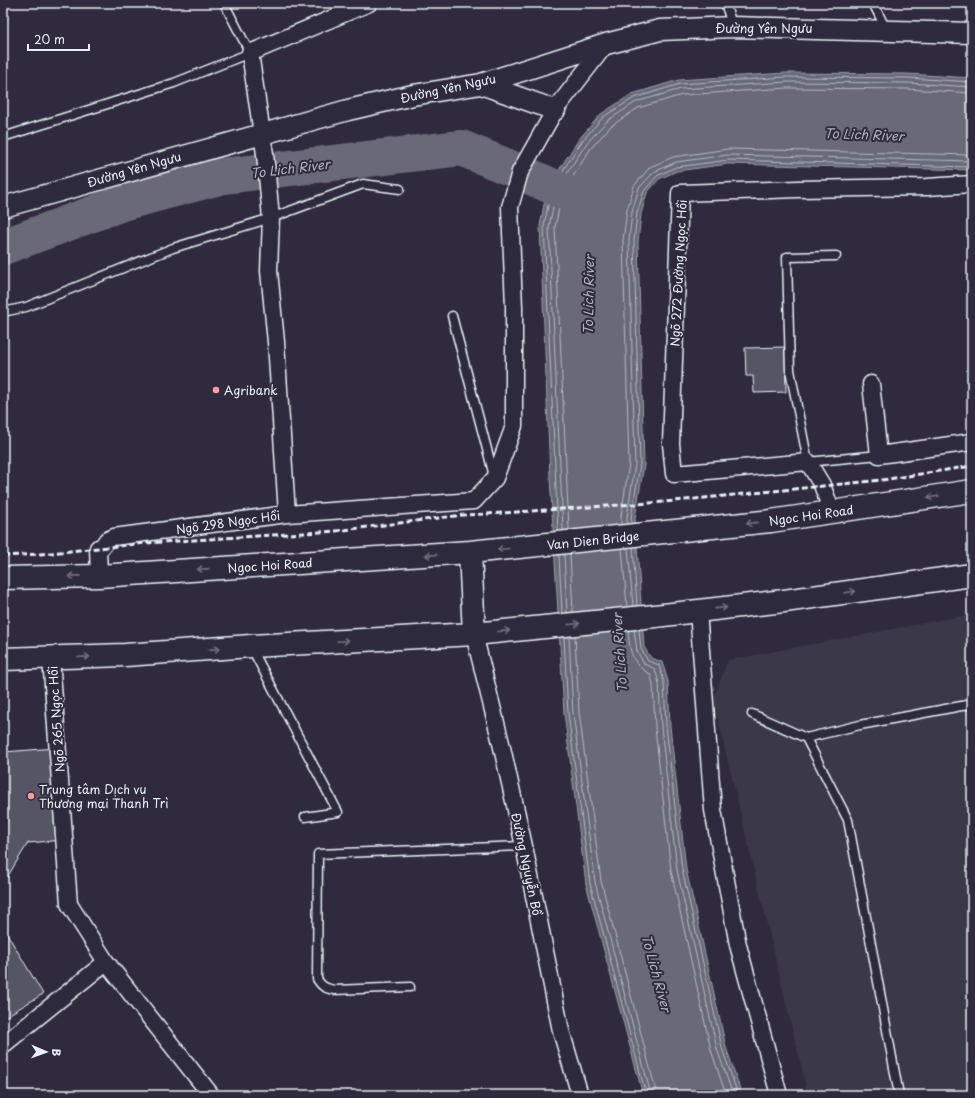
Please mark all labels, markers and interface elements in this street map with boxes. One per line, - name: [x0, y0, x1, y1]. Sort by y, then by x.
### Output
- street label: Đường Yên Ngưu: [715, 19, 813, 37]
- scale bar: [28, 26, 89, 52]
- text: 20 m: [34, 30, 65, 48]
- street label: Đường Yên Ngưu: [399, 69, 497, 107]
- water label: To Lich River: [824, 123, 906, 145]
- street label: Đường Yên Ngưu: [85, 147, 183, 191]
- water label: To Lich River: [249, 153, 333, 182]
- street label: Ngõ 272 Đường Ngọc Hồi: [665, 199, 691, 347]
- water label: To Lich River: [578, 253, 598, 335]
- place label: Agribank: [224, 381, 278, 399]
- marker: Agribank: [211, 385, 221, 395]
- one-way arrow: [927, 493, 940, 501]
- street label: Ngoc Hoi Road: [768, 500, 854, 530]
- street label: Ngõ 298 Ngọc Hồi: [175, 506, 281, 538]
- one-way arrow: [745, 520, 758, 527]
- street label: Van Dien Bridge: [546, 526, 640, 554]
- one-way arrow: [497, 545, 510, 553]
- one-way arrow: [425, 551, 438, 558]
- street label: Ngoc Hoi Road: [227, 553, 313, 577]
- one-way arrow: [197, 566, 210, 573]
- one-way arrow: [68, 572, 81, 580]
- one-way arrow: [843, 588, 856, 596]
- one-way arrow: [714, 605, 727, 612]
- water label: To Lich River: [607, 611, 631, 693]
- one-way arrow: [567, 620, 580, 628]
- one-way arrow: [497, 627, 510, 634]
- one-way arrow: [336, 638, 349, 645]
- one-way arrow: [207, 646, 220, 653]
- one-way arrow: [77, 653, 90, 660]
- street label: Ngõ 265 Ngọc Hồi: [43, 665, 69, 773]
- place label: Trung tâm Dịch vụ Thương mại Thanh Trì: [39, 780, 169, 812]
- marker: Trung tâm Dịch vụ Thương mại Thanh Trì: [26, 791, 36, 801]
- street label: Đường Nguyễn Bồ: [507, 811, 547, 918]
- water label: To Lich River: [638, 932, 677, 1016]
- north arrow: [26, 1032, 66, 1072]
- text: B: [48, 1048, 65, 1057]

